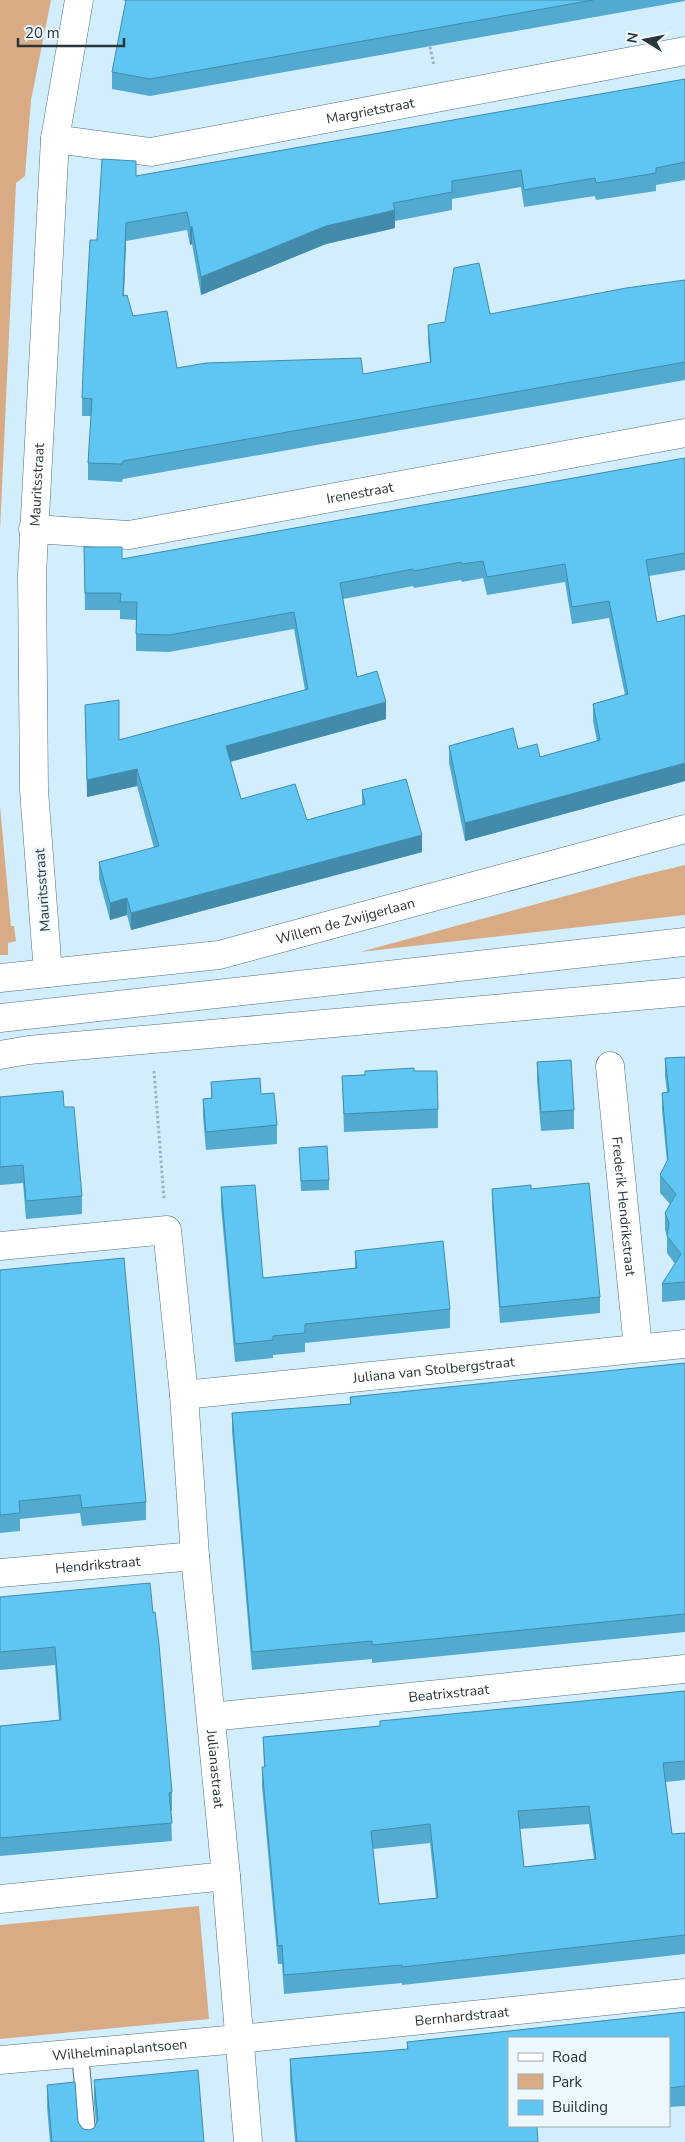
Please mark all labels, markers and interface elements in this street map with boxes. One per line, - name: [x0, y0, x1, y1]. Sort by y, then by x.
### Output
- scale bar: [18, 15, 124, 47]
- north arrow: [620, 15, 670, 65]
- text: 20 m: [25, 23, 60, 43]
- text: N: [622, 31, 643, 45]
- street label: Margrietstraat: [325, 93, 416, 129]
- street label: Mauritsstraat: [26, 442, 49, 527]
- street label: Irenestraat: [325, 478, 395, 509]
- street label: Mauritsstraat: [30, 848, 55, 932]
- street label: Willem de Zwijgerlaan: [274, 894, 417, 949]
- street label: Frederik Hendrikstraat: [607, 1136, 640, 1277]
- street label: Juliana van Stolbergstraat: [351, 1352, 516, 1388]
- street label: Hendrikstraat: [54, 1552, 141, 1578]
- street label: Beatrixstraat: [408, 1680, 490, 1707]
- street label: Julianastraat: [202, 1728, 228, 1809]
- street label: Bernhardstraat: [414, 2002, 510, 2031]
- street label: Wilhelminaplantsoen: [51, 2035, 188, 2065]
- legend: [508, 2037, 670, 2127]
- text: Road: [552, 2047, 587, 2067]
- text: Park: [552, 2072, 582, 2092]
- text: Building: [552, 2097, 608, 2117]

